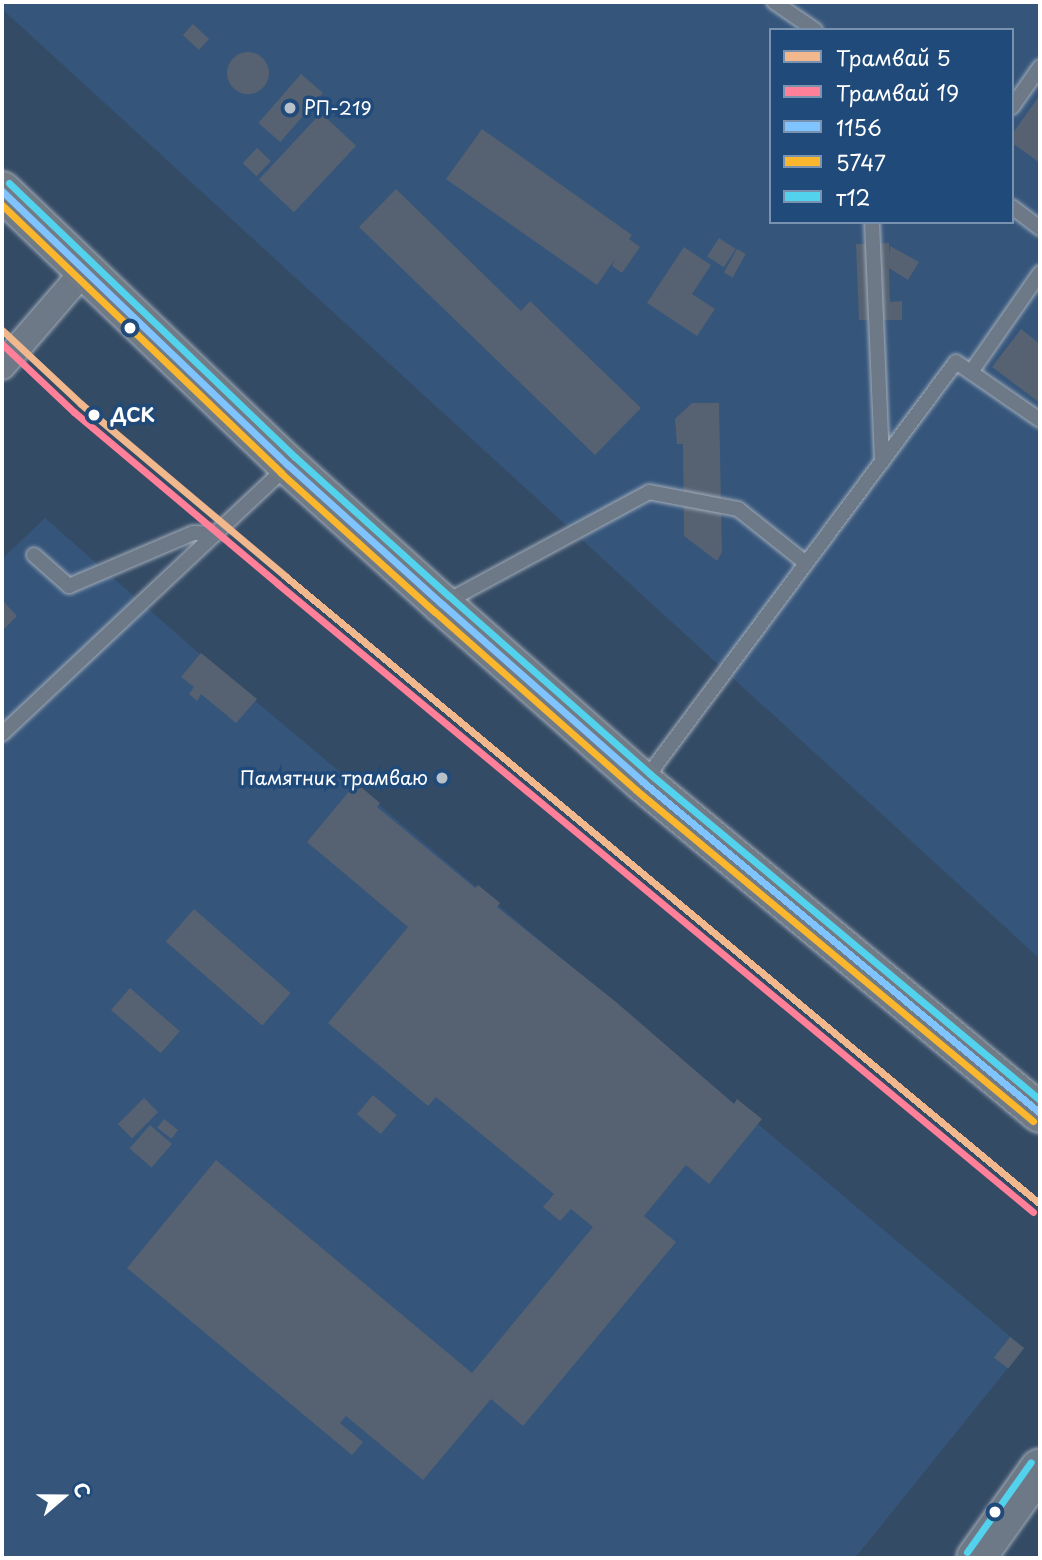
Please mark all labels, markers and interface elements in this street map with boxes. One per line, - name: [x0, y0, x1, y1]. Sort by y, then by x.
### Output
- legend: [769, 28, 1014, 224]
- text: Трамвай 5: [836, 41, 951, 73]
- text: Трамвай 19: [836, 76, 959, 108]
- place label: РП-219: [304, 97, 372, 119]
- marker: РП-219: [282, 100, 298, 116]
- text: 1156: [836, 111, 882, 143]
- text: 5747: [836, 146, 886, 178]
- text: т12: [836, 181, 870, 213]
- unlabelled marker: [123, 321, 137, 335]
- marker: ДСК: [83, 404, 105, 426]
- place label: ДСК: [111, 404, 155, 426]
- place label: Памятник трамваю: [239, 767, 428, 789]
- marker: Памятник трамваю: [434, 770, 450, 786]
- north arrow: [28, 1462, 98, 1532]
- text: С: [67, 1478, 98, 1501]
- unlabelled marker: [988, 1505, 1002, 1519]

